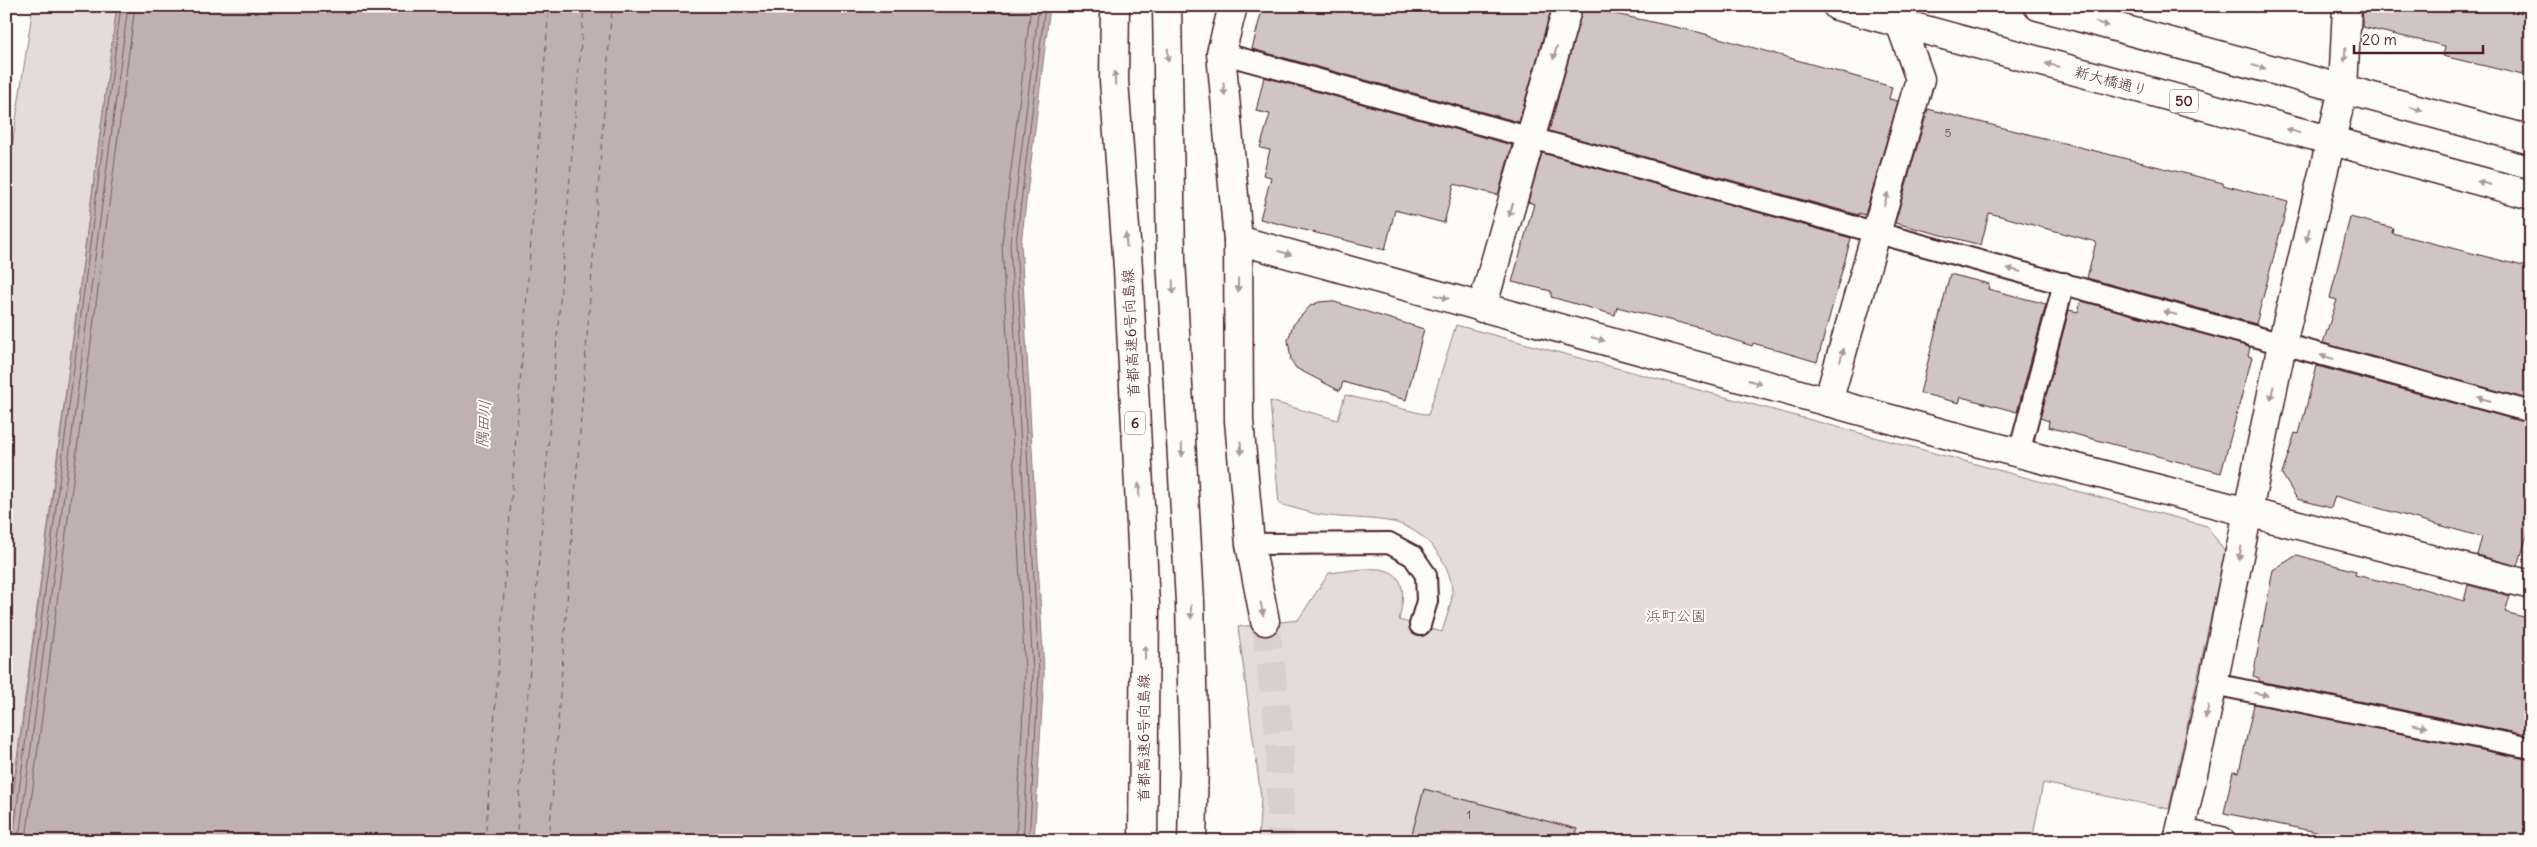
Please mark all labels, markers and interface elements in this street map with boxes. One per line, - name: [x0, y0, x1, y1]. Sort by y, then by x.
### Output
- one-way arrow: [2095, 20, 2110, 28]
- scale bar: [2354, 22, 2483, 54]
- text: 20 m: [2362, 30, 2397, 49]
- one-way arrow: [1551, 46, 1559, 61]
- one-way arrow: [1164, 47, 1172, 63]
- one-way arrow: [2340, 47, 2348, 63]
- one-way arrow: [2044, 60, 2059, 68]
- street label: 新大橋通り: [2072, 62, 2150, 99]
- one-way arrow: [2252, 63, 2267, 71]
- one-way arrow: [1111, 70, 1119, 86]
- one-way arrow: [1221, 81, 1229, 97]
- road number: 50: [2170, 90, 2198, 112]
- one-way arrow: [2408, 106, 2423, 114]
- house number: 5: [1945, 125, 1952, 140]
- one-way arrow: [2285, 127, 2300, 135]
- one-way arrow: [2476, 178, 2491, 186]
- one-way arrow: [1883, 191, 1891, 206]
- one-way arrow: [1507, 202, 1515, 217]
- one-way arrow: [2304, 227, 2312, 242]
- one-way arrow: [1121, 232, 1129, 248]
- one-way arrow: [1277, 249, 1293, 257]
- one-way arrow: [2006, 265, 2021, 273]
- street label: 首都高速6号向島線: [1118, 268, 1143, 398]
- one-way arrow: [1234, 278, 1242, 294]
- one-way arrow: [1169, 280, 1177, 296]
- one-way arrow: [1434, 293, 1449, 301]
- one-way arrow: [2163, 309, 2178, 317]
- one-way arrow: [1591, 336, 1606, 344]
- one-way arrow: [1838, 347, 1846, 362]
- one-way arrow: [2319, 352, 2334, 360]
- one-way arrow: [1748, 378, 1763, 386]
- one-way arrow: [2268, 386, 2276, 402]
- one-way arrow: [2476, 395, 2491, 403]
- water label: 隅田川: [471, 399, 495, 449]
- road number: 6: [1125, 412, 1145, 434]
- one-way arrow: [1238, 440, 1246, 456]
- one-way arrow: [1178, 442, 1186, 458]
- one-way arrow: [1134, 481, 1142, 497]
- one-way arrow: [2236, 545, 2244, 560]
- one-way arrow: [1259, 601, 1267, 617]
- one-way arrow: [1187, 604, 1195, 620]
- park label: 浜町公園: [1646, 606, 1706, 625]
- one-way arrow: [1141, 644, 1149, 660]
- street label: 首都高速6号向島線: [1134, 674, 1153, 802]
- one-way arrow: [2253, 690, 2269, 698]
- one-way arrow: [2203, 704, 2211, 719]
- one-way arrow: [2413, 722, 2428, 730]
- house number: 1: [1467, 807, 1471, 822]

